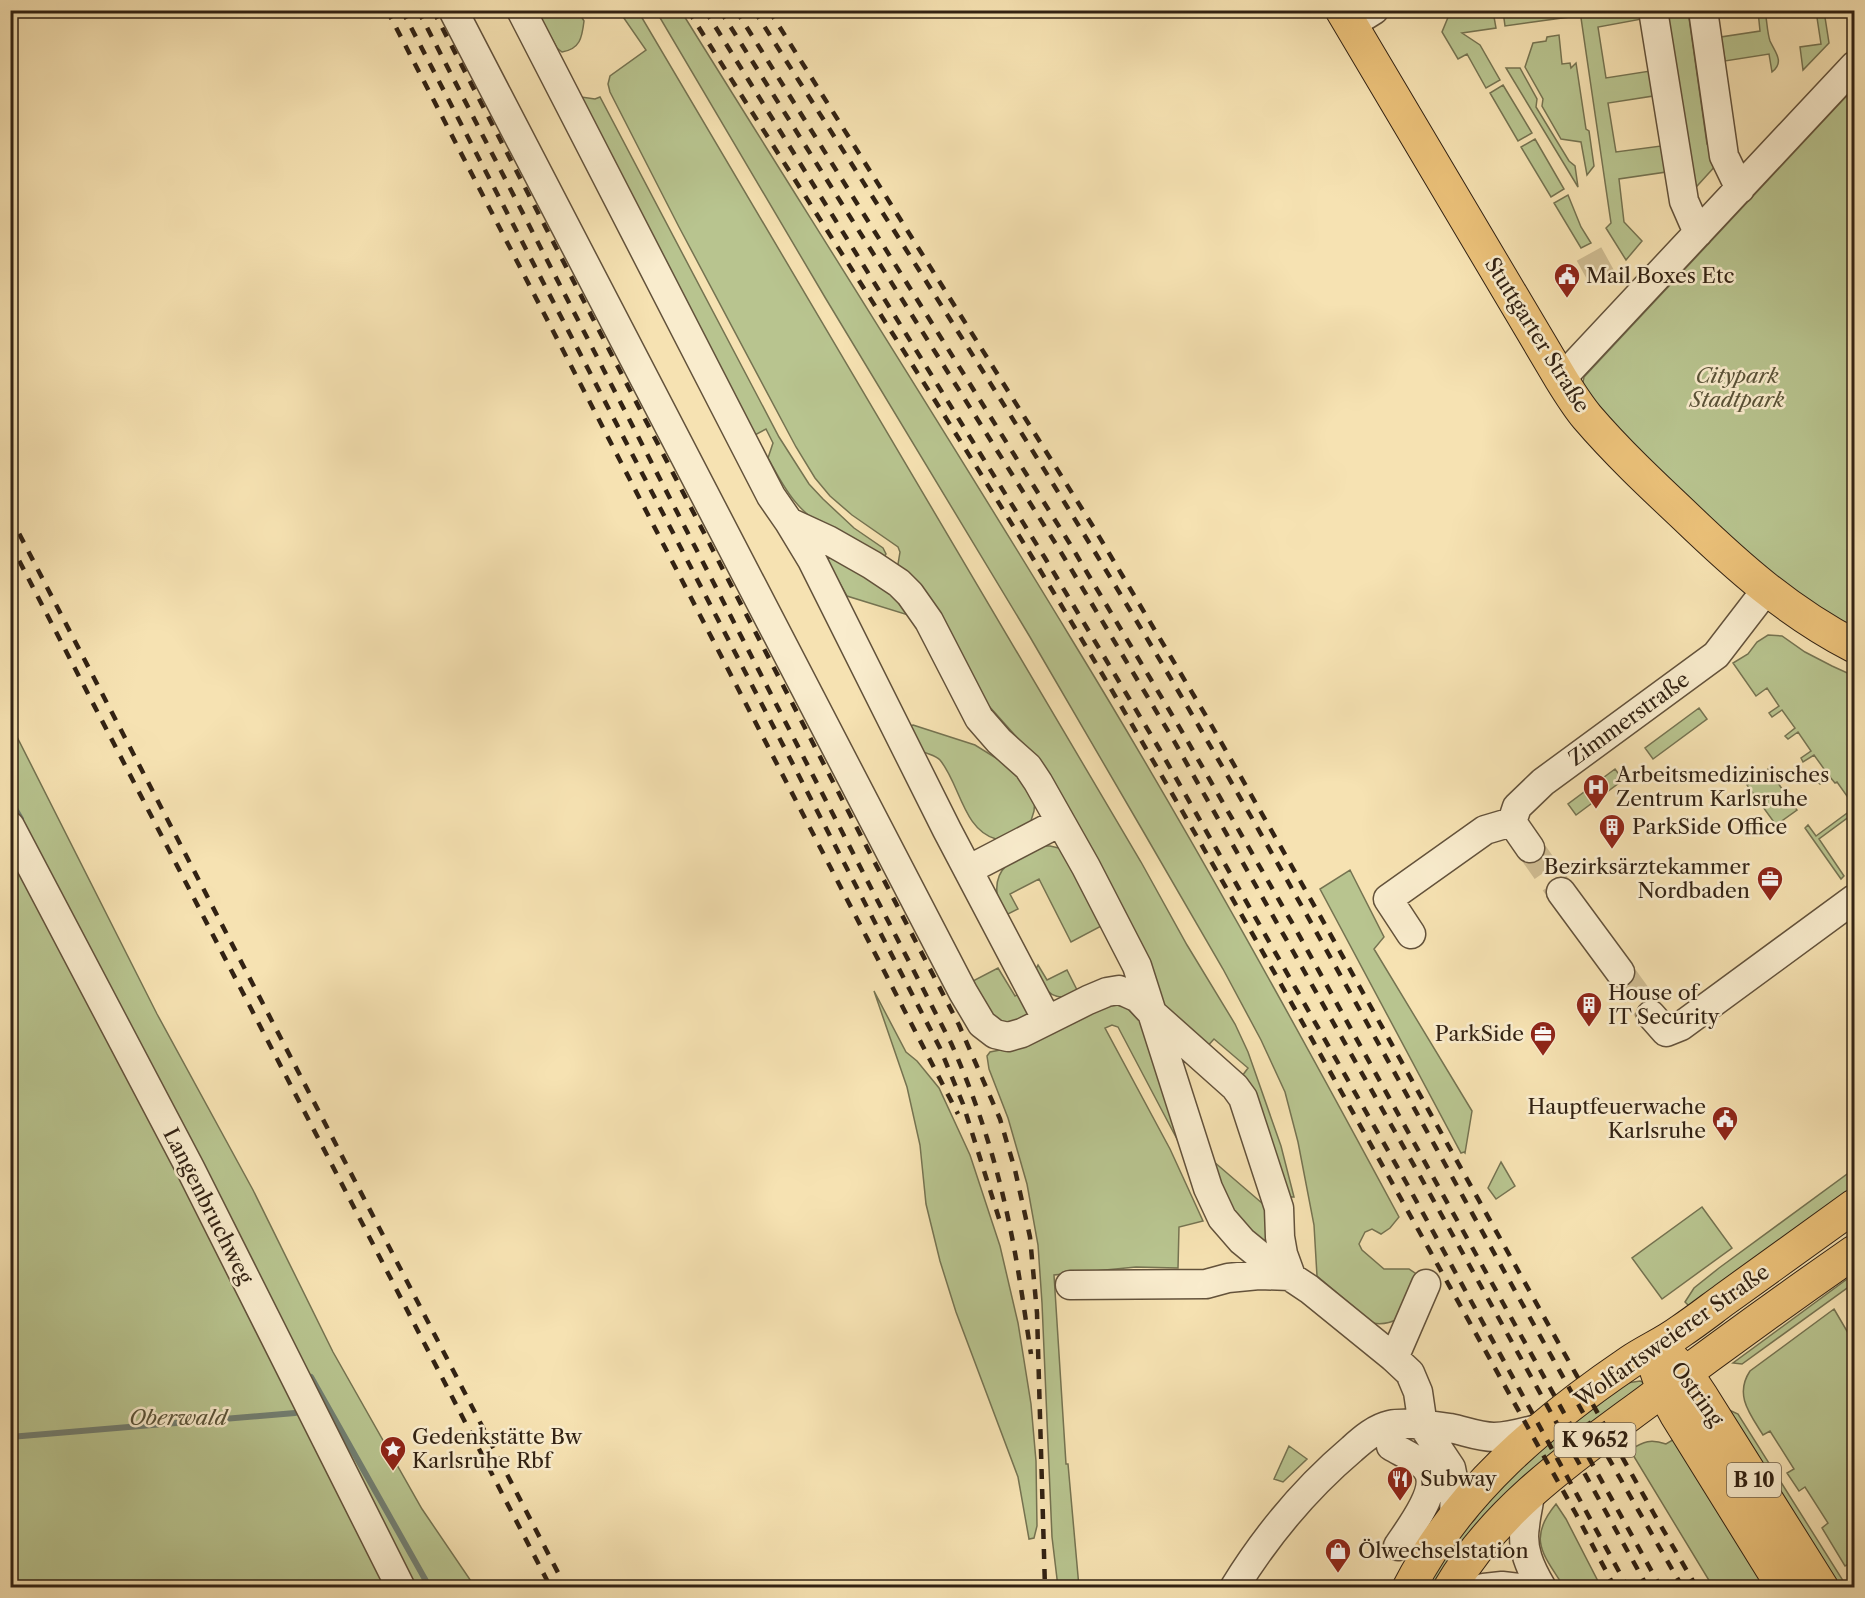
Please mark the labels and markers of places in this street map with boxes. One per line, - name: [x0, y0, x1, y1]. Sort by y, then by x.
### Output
- public building icon: Mail Boxes Etc: [1552, 261, 1582, 299]
- place label: Mail Boxes Etc: [1586, 263, 1734, 288]
- place label: Arbeitsmedizinisches Zentrum Karlsruhe: [1615, 762, 1829, 811]
- hospital icon: Arbeitsmedizinisches Zentrum Karlsruhe: [1581, 772, 1611, 810]
- building icon: ParkSide Office: [1597, 812, 1627, 850]
- place label: ParkSide Office: [1632, 814, 1787, 839]
- place label: Bezirksärztekammer Nordbaden: [1544, 854, 1750, 903]
- office icon: Bezirksärztekammer Nordbaden: [1755, 864, 1785, 902]
- place label: House of IT Security: [1608, 980, 1720, 1029]
- building icon: House of IT Security: [1574, 990, 1604, 1028]
- office icon: ParkSide: [1528, 1019, 1558, 1057]
- place label: ParkSide: [1435, 1021, 1524, 1046]
- place label: Hauptfeuerwache Karlsruhe: [1527, 1094, 1706, 1143]
- public building icon: Hauptfeuerwache Karlsruhe: [1710, 1104, 1740, 1142]
- place label: Gedenkstätte Bw Karlsruhe Rbf: [412, 1424, 583, 1473]
- place icon: Gedenkstätte Bw Karlsruhe Rbf: [378, 1434, 408, 1472]
- restaurant icon: Subway: [1385, 1464, 1415, 1502]
- place label: Subway: [1420, 1466, 1497, 1491]
- shop icon: Ölwechselstation: [1323, 1536, 1353, 1574]
- place label: Ölwechselstation: [1358, 1538, 1529, 1563]

